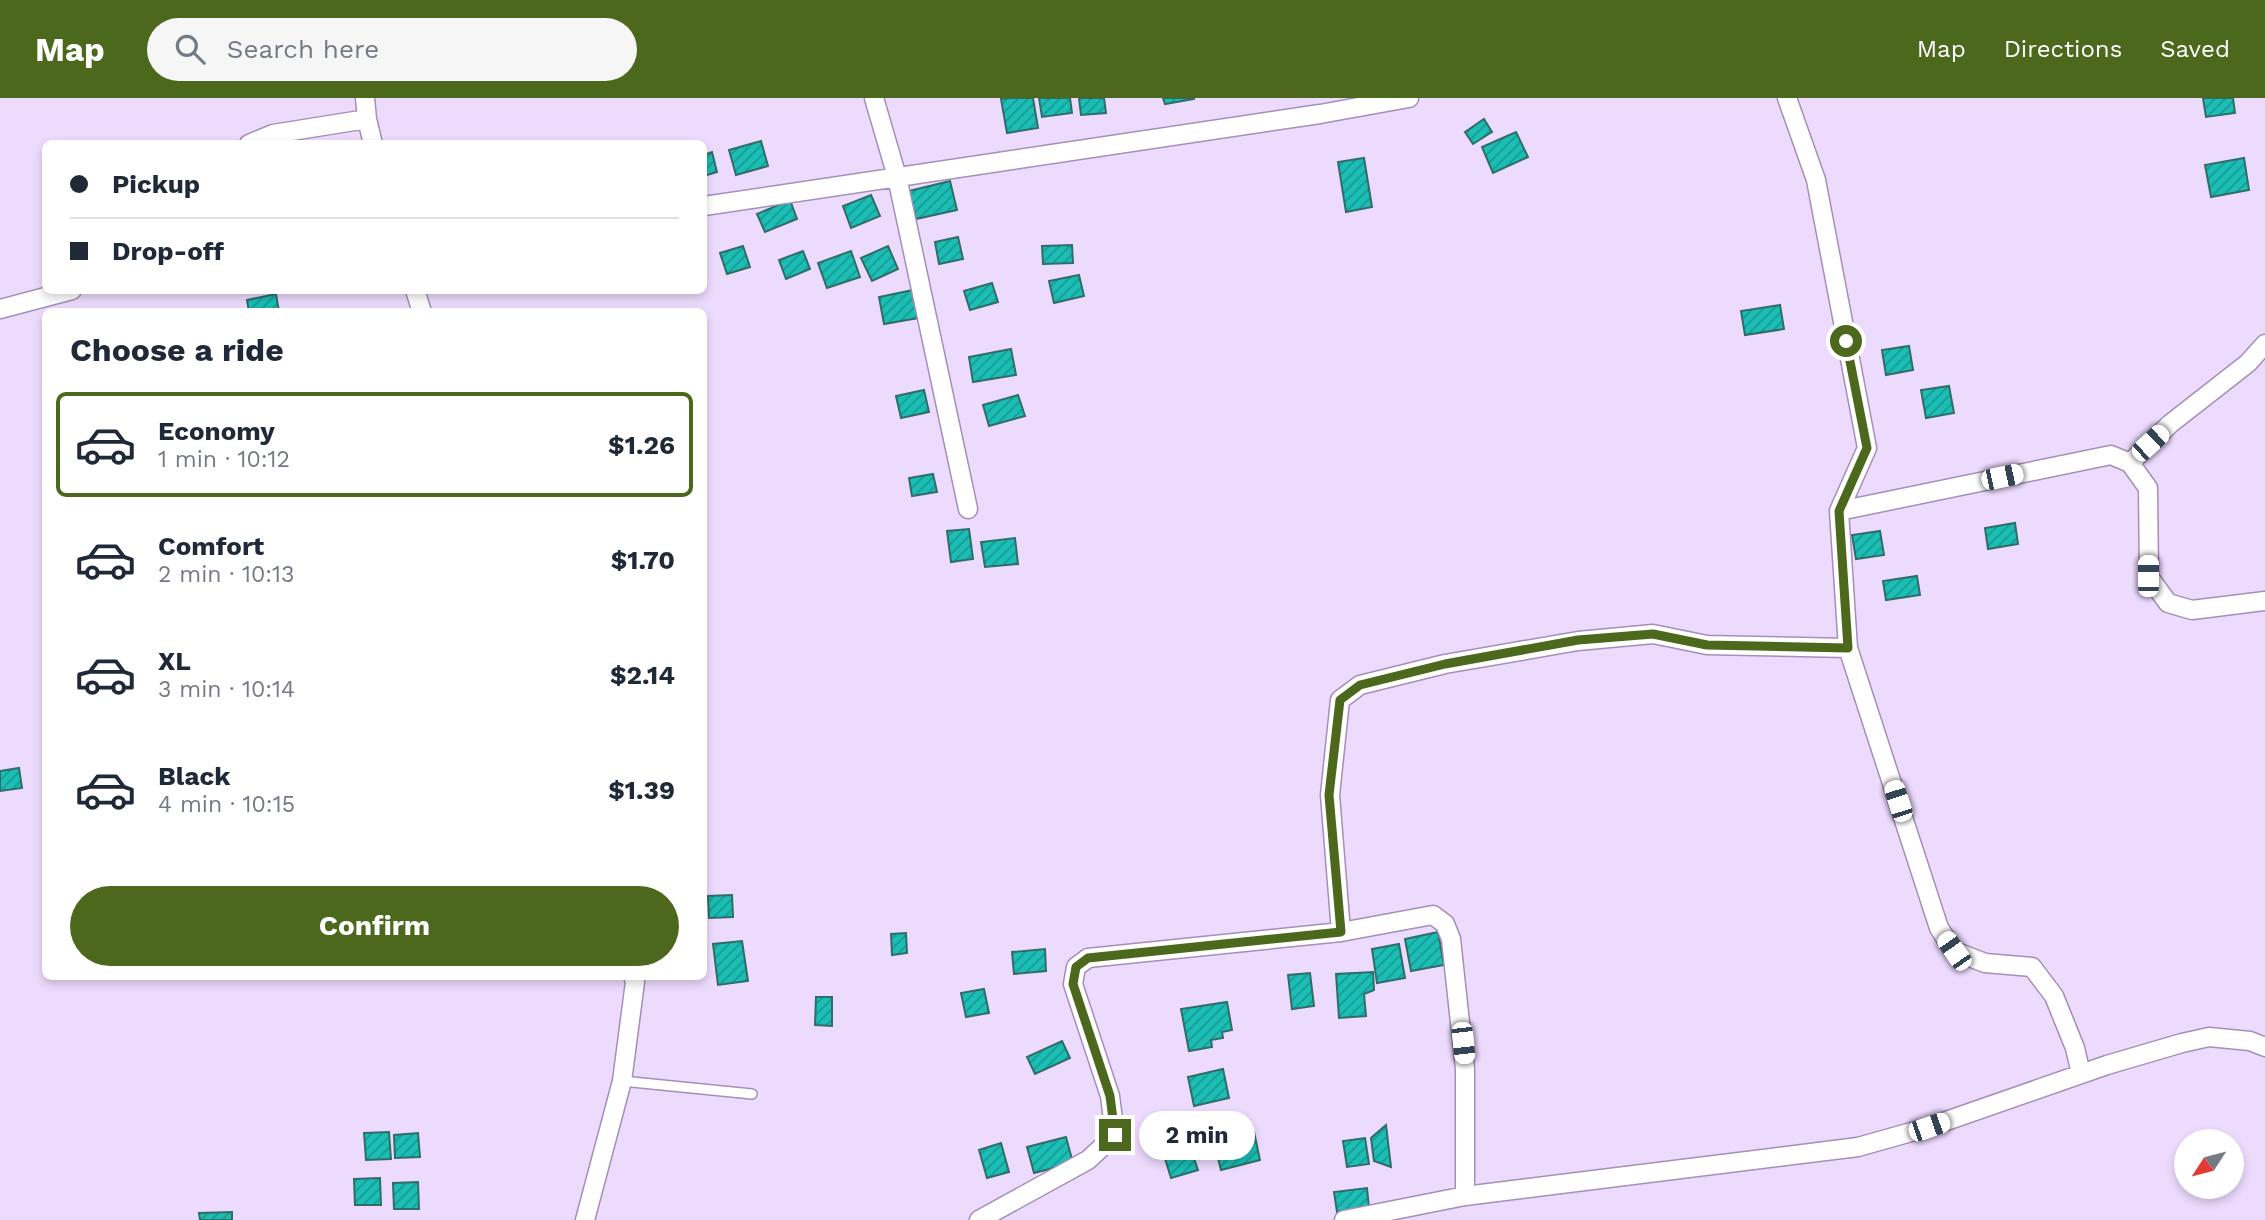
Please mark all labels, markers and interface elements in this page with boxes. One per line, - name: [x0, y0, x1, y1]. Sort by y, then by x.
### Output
- search box: [147, 18, 637, 81]
- text: Map: [35, 30, 105, 69]
- icon: search: [171, 30, 209, 68]
- text: Search here: [227, 34, 379, 64]
- text: Map: [1917, 35, 1966, 63]
- text: Directions: [2004, 35, 2122, 63]
- text: Saved: [2160, 35, 2230, 63]
- text: Pickup: [112, 169, 200, 199]
- text: Drop-off: [112, 236, 224, 266]
- route start: [1830, 325, 1862, 357]
- text: Choose a ride: [70, 331, 284, 369]
- icon: car: [74, 413, 137, 476]
- text: Economy: [158, 416, 275, 446]
- car: [2128, 421, 2173, 465]
- text: $1.26: [608, 430, 675, 460]
- text: 1 min · 10:12: [158, 446, 290, 473]
- car: [1980, 462, 2025, 492]
- icon: car: [74, 528, 137, 591]
- text: Comfort: [158, 531, 264, 561]
- text: $1.70: [611, 545, 675, 575]
- car: [2138, 555, 2159, 597]
- text: 2 min · 10:13: [158, 561, 294, 588]
- icon: car: [74, 643, 137, 706]
- text: XL: [158, 646, 191, 676]
- text: $2.14: [610, 660, 675, 690]
- text: 3 min · 10:14: [158, 676, 295, 703]
- icon: car: [74, 758, 137, 821]
- text: Black: [158, 761, 230, 791]
- text: $1.39: [608, 775, 675, 805]
- car: [1882, 778, 1915, 824]
- text: 4 min · 10:15: [158, 791, 295, 818]
- button: Confirm: [70, 886, 679, 966]
- car: [1934, 928, 1975, 974]
- car: [1451, 1021, 1476, 1065]
- callout: 2 min: [1140, 1110, 1255, 1160]
- car: [1906, 1110, 1953, 1144]
- route end: [1099, 1119, 1131, 1151]
- text: 2 min: [1166, 1122, 1228, 1149]
- north arrow: [2174, 1129, 2244, 1199]
- map controls: [2174, 1129, 2244, 1199]

